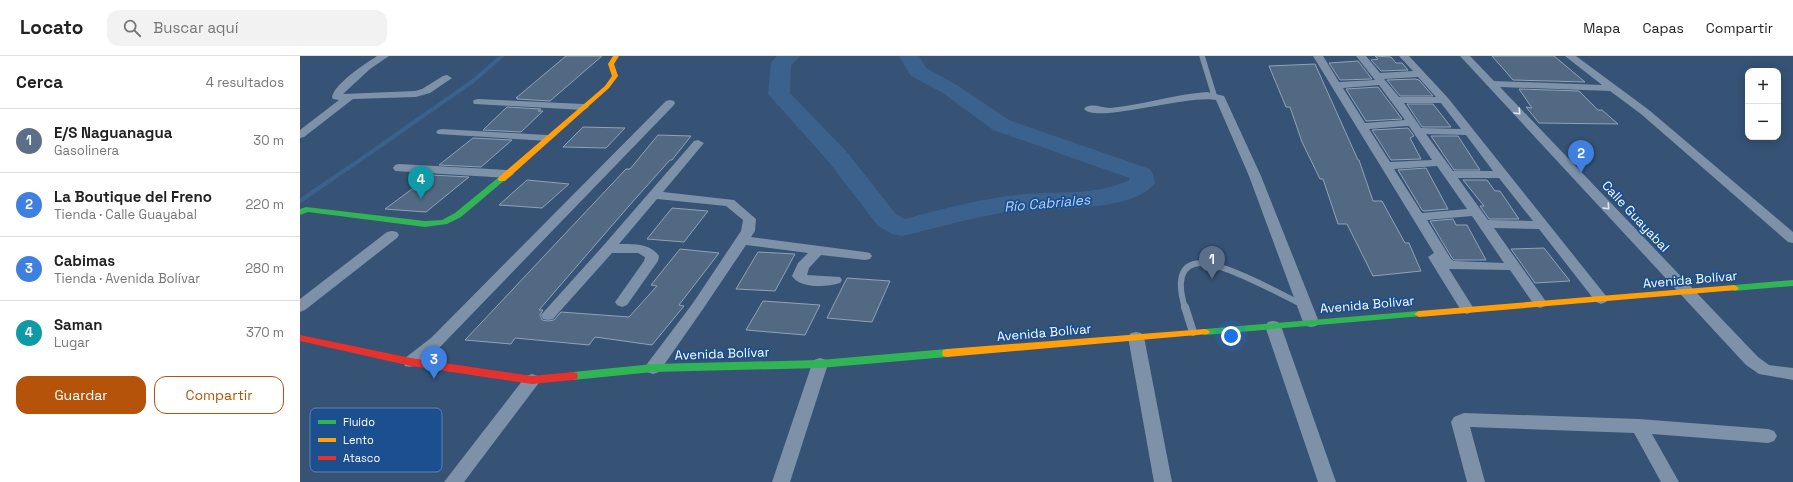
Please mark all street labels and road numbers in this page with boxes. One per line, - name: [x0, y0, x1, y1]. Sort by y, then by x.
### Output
- street label: Calle Guayabal: [1598, 177, 1673, 256]
- street label: Avenida Bolívar: [1642, 267, 1738, 292]
- street label: Avenida Bolívar: [1319, 292, 1415, 317]
- street label: Avenida Bolívar: [996, 320, 1092, 345]
- street label: Avenida Bolívar: [674, 343, 770, 364]

